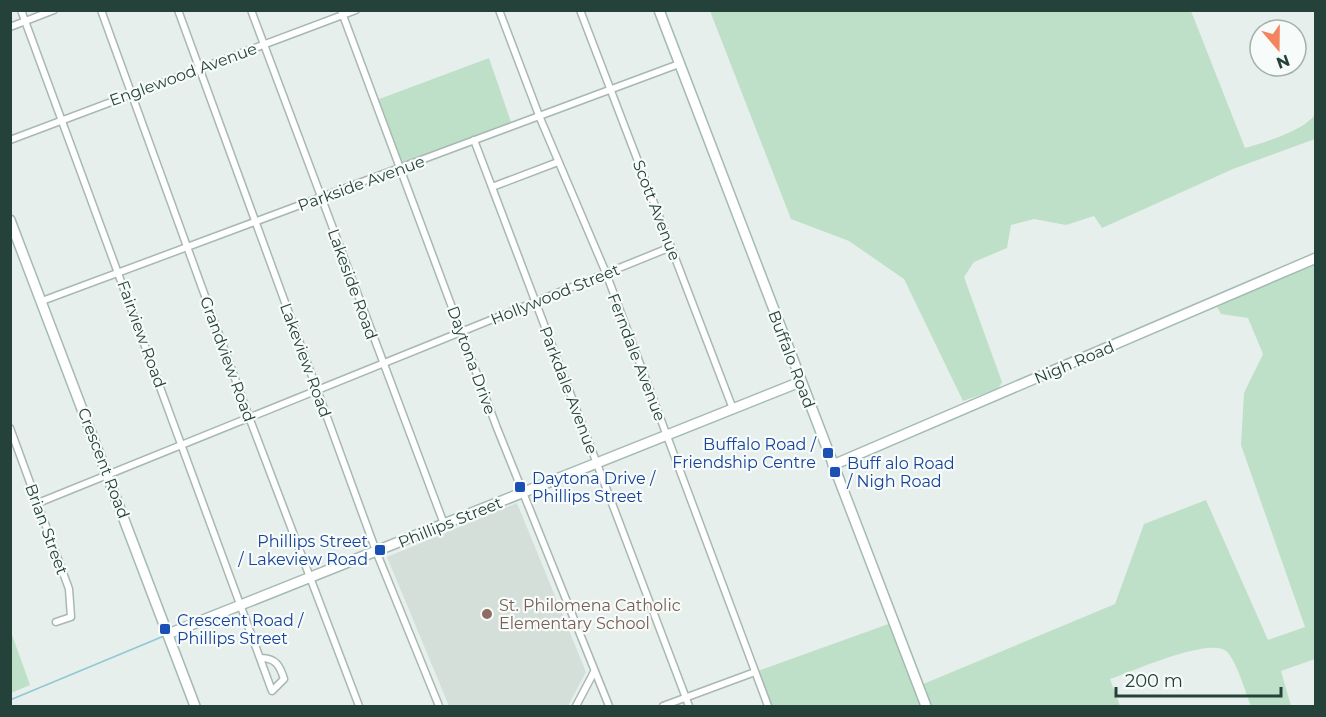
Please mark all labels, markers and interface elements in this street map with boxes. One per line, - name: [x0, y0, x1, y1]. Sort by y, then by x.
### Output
- north arrow: [1248, 18, 1308, 78]
- street label: Englewood Avenue: [107, 39, 260, 110]
- text: N: [1274, 50, 1292, 73]
- street label: Parkside Avenue: [295, 152, 427, 215]
- street label: Scott Avenue: [629, 157, 684, 263]
- street label: Lakeside Road: [324, 226, 381, 342]
- street label: Hollywood Street: [488, 260, 623, 329]
- street label: Fairview Road: [113, 278, 170, 390]
- street label: Ferndale Avenue: [603, 291, 670, 424]
- street label: Grandview Road: [196, 294, 259, 424]
- street label: Lakeview Road: [276, 300, 335, 420]
- street label: Daytona Drive: [443, 303, 500, 417]
- street label: Buffalo Road: [764, 308, 819, 411]
- street label: Parkdale Avenue: [535, 324, 602, 457]
- street label: Nigh Road: [1031, 337, 1117, 388]
- street label: Crescent Road: [74, 405, 133, 521]
- place label: Buffalo Road / Friendship Centre: [672, 435, 817, 472]
- marker: Buffalo Road / Friendship Centre: [821, 446, 835, 460]
- place label: Buff alo Road / Nigh Road: [846, 454, 955, 491]
- marker: Buff alo Road / Nigh Road: [828, 465, 842, 479]
- place label: Daytona Drive / Phillips Street: [532, 469, 656, 506]
- marker: Daytona Drive / Phillips Street: [513, 480, 527, 494]
- street label: Brian Street: [21, 481, 72, 578]
- street label: Phillips Street: [395, 493, 506, 552]
- place label: Phillips Street / Lakeview Road: [237, 532, 368, 569]
- marker: Phillips Street / Lakeview Road: [373, 543, 387, 557]
- place label: St. Philomena Catholic Elementary School: [499, 596, 681, 633]
- marker: St. Philomena Catholic Elementary School: [480, 607, 494, 621]
- place label: Crescent Road / Phillips Street: [177, 611, 304, 648]
- marker: Crescent Road / Phillips Street: [158, 622, 172, 636]
- scale bar: [1116, 660, 1281, 698]
- text: 200 m: [1125, 670, 1183, 692]

